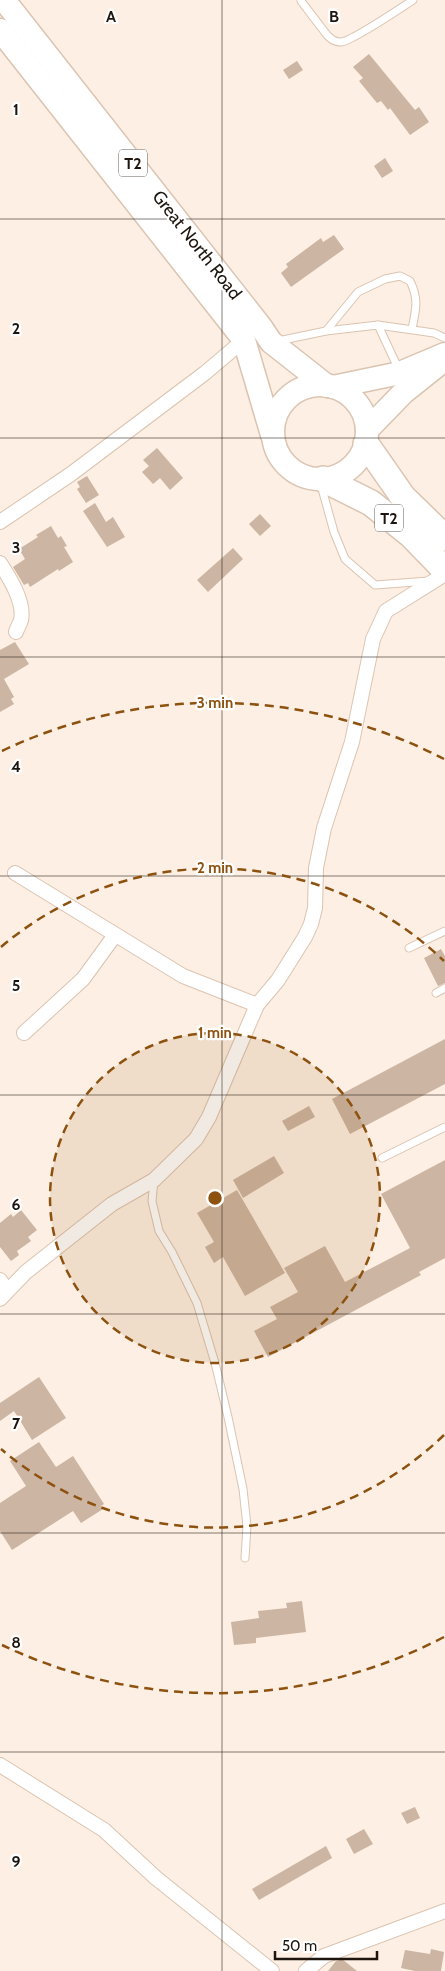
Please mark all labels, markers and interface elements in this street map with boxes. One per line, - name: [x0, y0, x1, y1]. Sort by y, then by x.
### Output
- text: A: [106, 7, 116, 26]
- text: B: [329, 7, 339, 26]
- text: 1: [13, 100, 19, 119]
- road number: T2: [119, 150, 147, 177]
- street label: Great North Road: [148, 186, 246, 304]
- text: 2: [12, 319, 20, 338]
- road number: T2: [375, 504, 403, 532]
- text: 3: [12, 538, 20, 557]
- text: 3 min: [197, 694, 233, 712]
- text: 4: [11, 757, 21, 776]
- text: 2 min: [197, 859, 233, 877]
- text: 5: [12, 976, 20, 995]
- text: 1 min: [198, 1024, 232, 1042]
- centre of rings: [206, 1189, 224, 1207]
- text: 6: [12, 1195, 21, 1214]
- text: 7: [12, 1414, 21, 1433]
- text: 8: [11, 1633, 21, 1652]
- text: 9: [12, 1852, 21, 1871]
- scale bar: [275, 1928, 378, 1960]
- text: 50 m: [282, 1937, 317, 1955]

